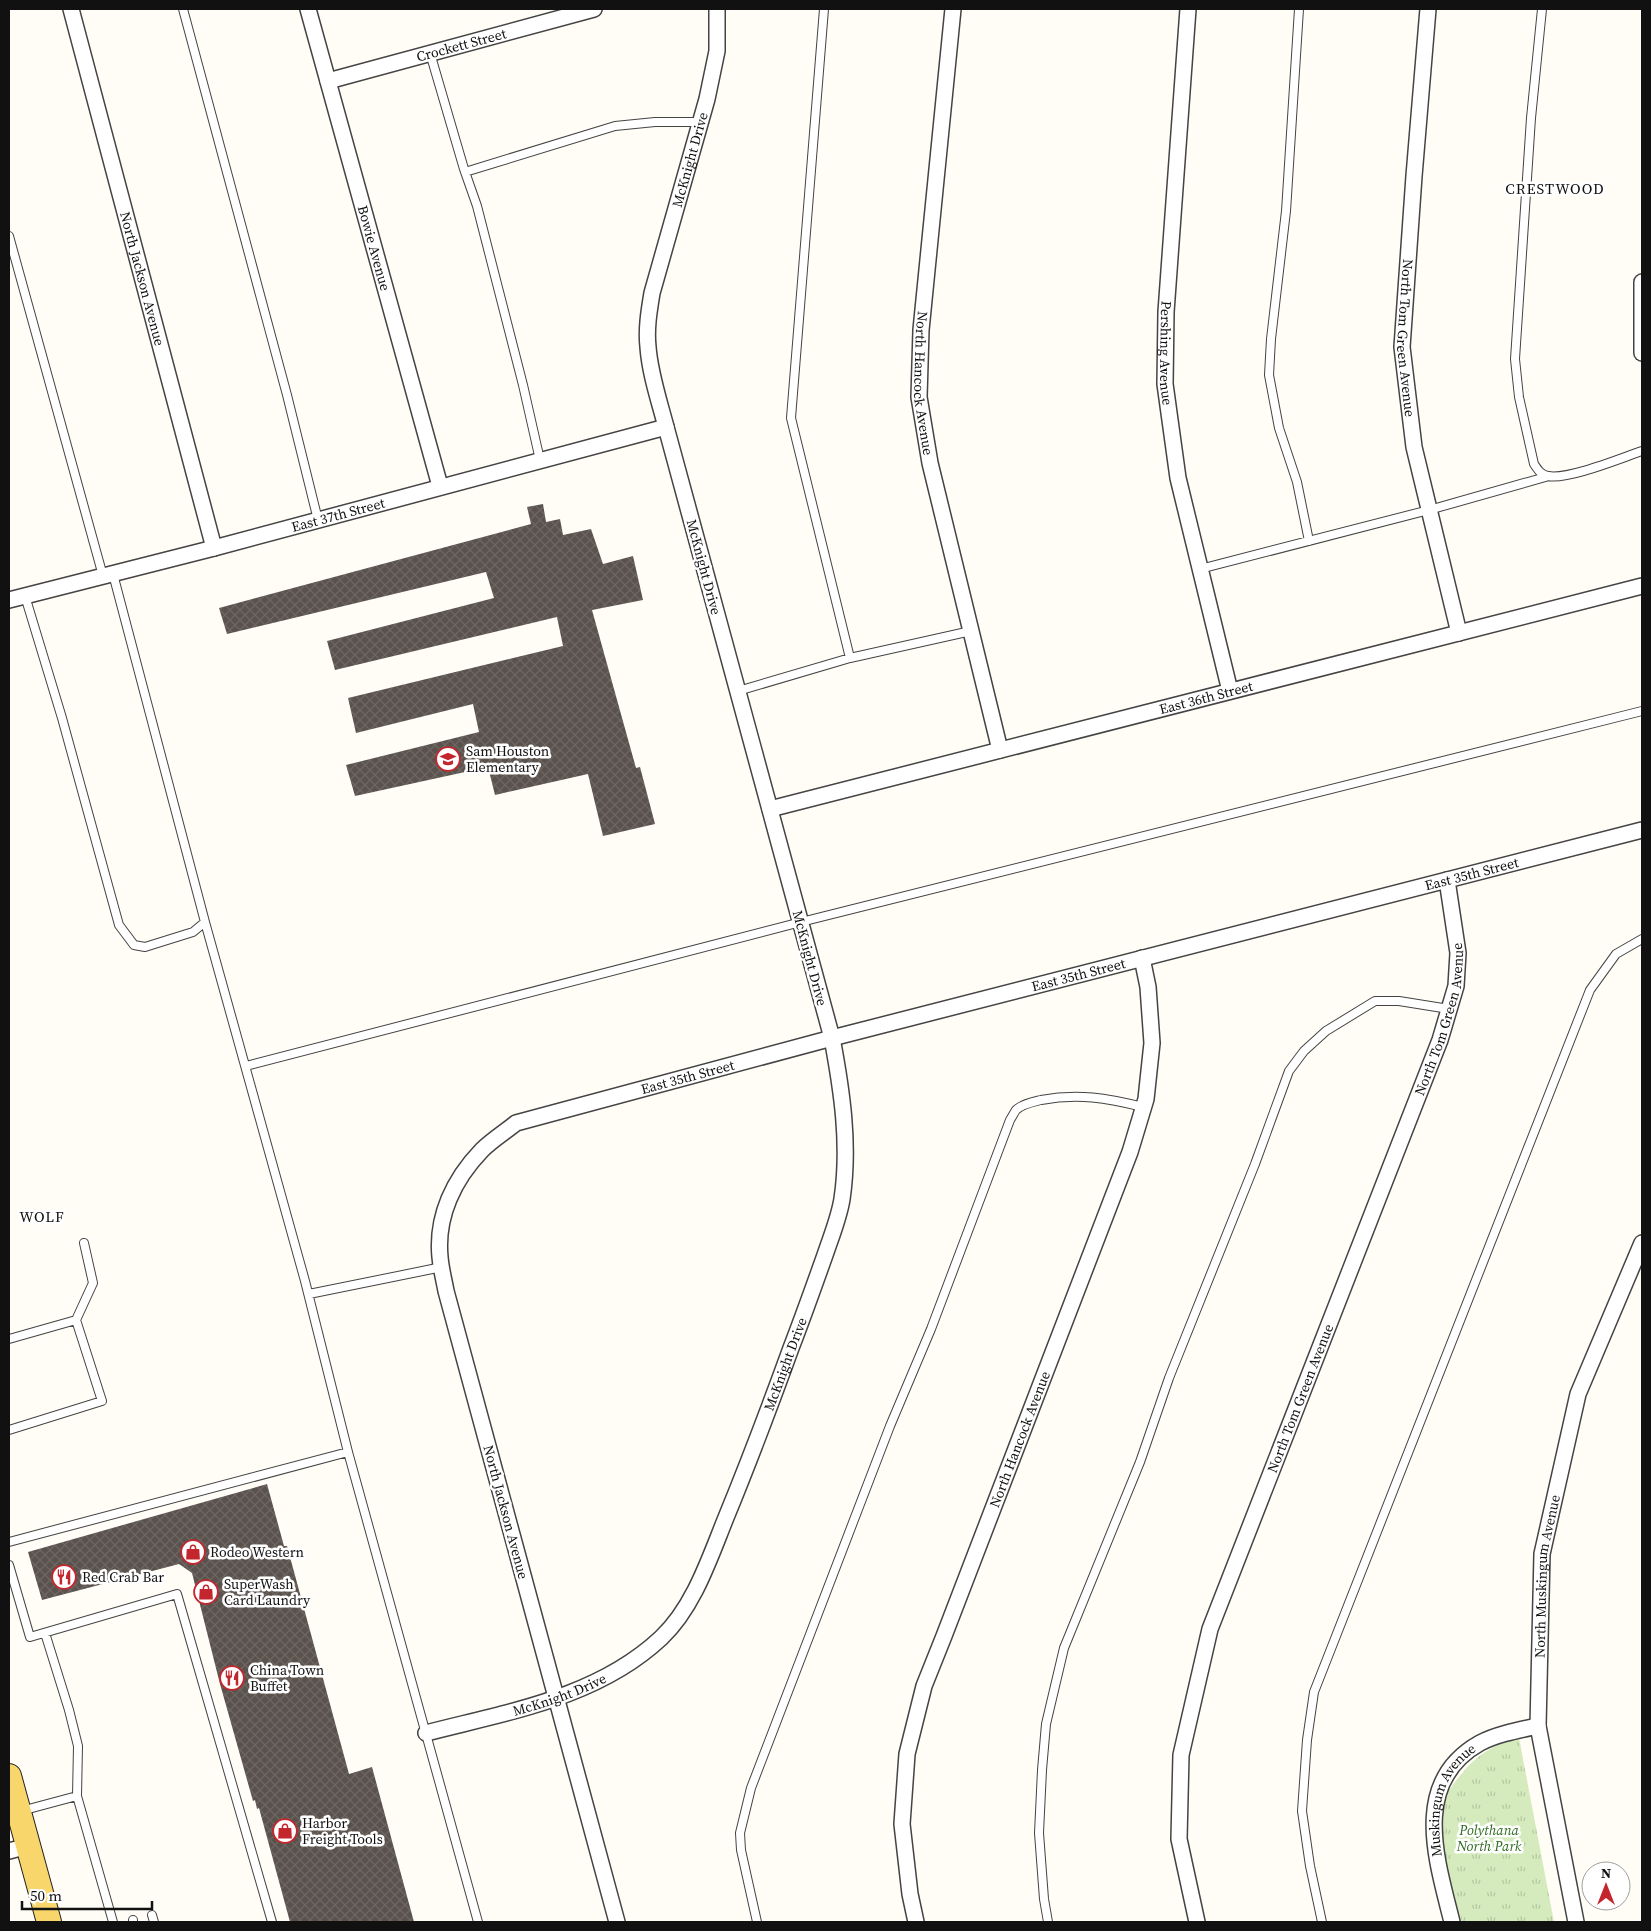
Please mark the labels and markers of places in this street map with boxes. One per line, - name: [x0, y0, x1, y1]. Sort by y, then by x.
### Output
- place label: Sam Houston Elementary: [466, 741, 550, 777]
- school or university icon: Sam Houston Elementary: [435, 746, 461, 772]
- shop icon: Rodeo Western: [180, 1539, 206, 1565]
- place label: Rodeo Western: [210, 1542, 305, 1562]
- restaurant icon: Red Crab Bar: [51, 1564, 77, 1590]
- place label: Red Crab Bar: [82, 1567, 164, 1587]
- place label: SuperWash Card Laundry: [224, 1574, 311, 1610]
- shop icon: SuperWash Card Laundry: [193, 1579, 219, 1605]
- place label: China Town Buffet: [250, 1660, 325, 1696]
- restaurant icon: China Town Buffet: [219, 1665, 245, 1691]
- place label: Harbor Freight Tools: [302, 1813, 383, 1849]
- shop icon: Harbor Freight Tools: [272, 1818, 298, 1844]

